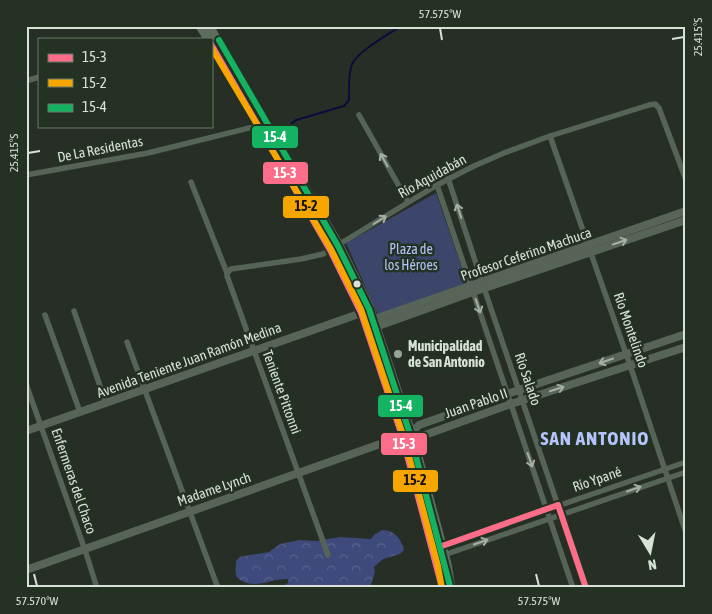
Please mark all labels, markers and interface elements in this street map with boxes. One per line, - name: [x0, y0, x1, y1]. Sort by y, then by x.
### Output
- text: 57.575°W: [419, 7, 461, 21]
- text: 25.415°S: [691, 18, 705, 56]
- legend: [38, 38, 212, 128]
- text: 15-3: [82, 48, 107, 65]
- text: 15-2: [82, 74, 107, 91]
- text: 15-4: [82, 98, 107, 115]
- line badge: 15-4: [251, 125, 299, 149]
- text: 15-4: [263, 129, 287, 145]
- street label: De La Residentas: [56, 133, 144, 165]
- text: 25.415°S: [7, 134, 21, 172]
- street label: Río Aquidabán: [395, 151, 469, 201]
- one-way arrow: [378, 153, 388, 168]
- line badge: 15-3: [262, 161, 309, 185]
- text: 15-3: [273, 165, 297, 181]
- line badge: 15-2: [282, 195, 330, 219]
- text: 15-2: [294, 198, 318, 214]
- one-way arrow: [453, 203, 463, 219]
- one-way arrow: [373, 214, 387, 225]
- street label: Profesor Ceferino Machuca: [459, 224, 593, 284]
- one-way arrow: [612, 237, 627, 246]
- park label: Plaza de los Héroes: [384, 241, 438, 273]
- unlabelled marker: [352, 279, 362, 289]
- street label: Río Montelindo: [611, 290, 651, 370]
- one-way arrow: [474, 298, 483, 313]
- street label: Avenida Teniente Juan Ramón Medina: [95, 319, 283, 401]
- place label: Municipalidad de San Antonio: [408, 338, 485, 370]
- street label: Teniente Pittonni: [259, 348, 305, 436]
- marker: Municipalidad de San Antonio: [392, 348, 404, 360]
- street label: Río Salado: [512, 351, 544, 407]
- one-way arrow: [599, 356, 615, 366]
- one-way arrow: [549, 384, 564, 393]
- street label: Juan Pablo II: [442, 385, 510, 421]
- line badge: 15-4: [377, 394, 424, 418]
- text: 15-4: [389, 398, 413, 414]
- street label: Enfermeras del Chaco: [48, 426, 100, 536]
- district label: SAN ANTONIO: [541, 427, 649, 449]
- line badge: 15-3: [380, 432, 428, 456]
- text: 15-3: [392, 436, 416, 452]
- one-way arrow: [526, 452, 535, 467]
- street label: Río Ypané: [570, 463, 624, 495]
- street label: Madame Lynch: [175, 469, 253, 509]
- line badge: 15-2: [392, 469, 439, 493]
- text: 15-2: [403, 472, 427, 488]
- one-way arrow: [626, 484, 642, 494]
- north arrow: [624, 526, 674, 576]
- one-way arrow: [473, 537, 488, 546]
- text: N: [647, 556, 658, 573]
- text: 57.570°W: [16, 594, 58, 608]
- text: 57.575°W: [518, 594, 560, 608]

